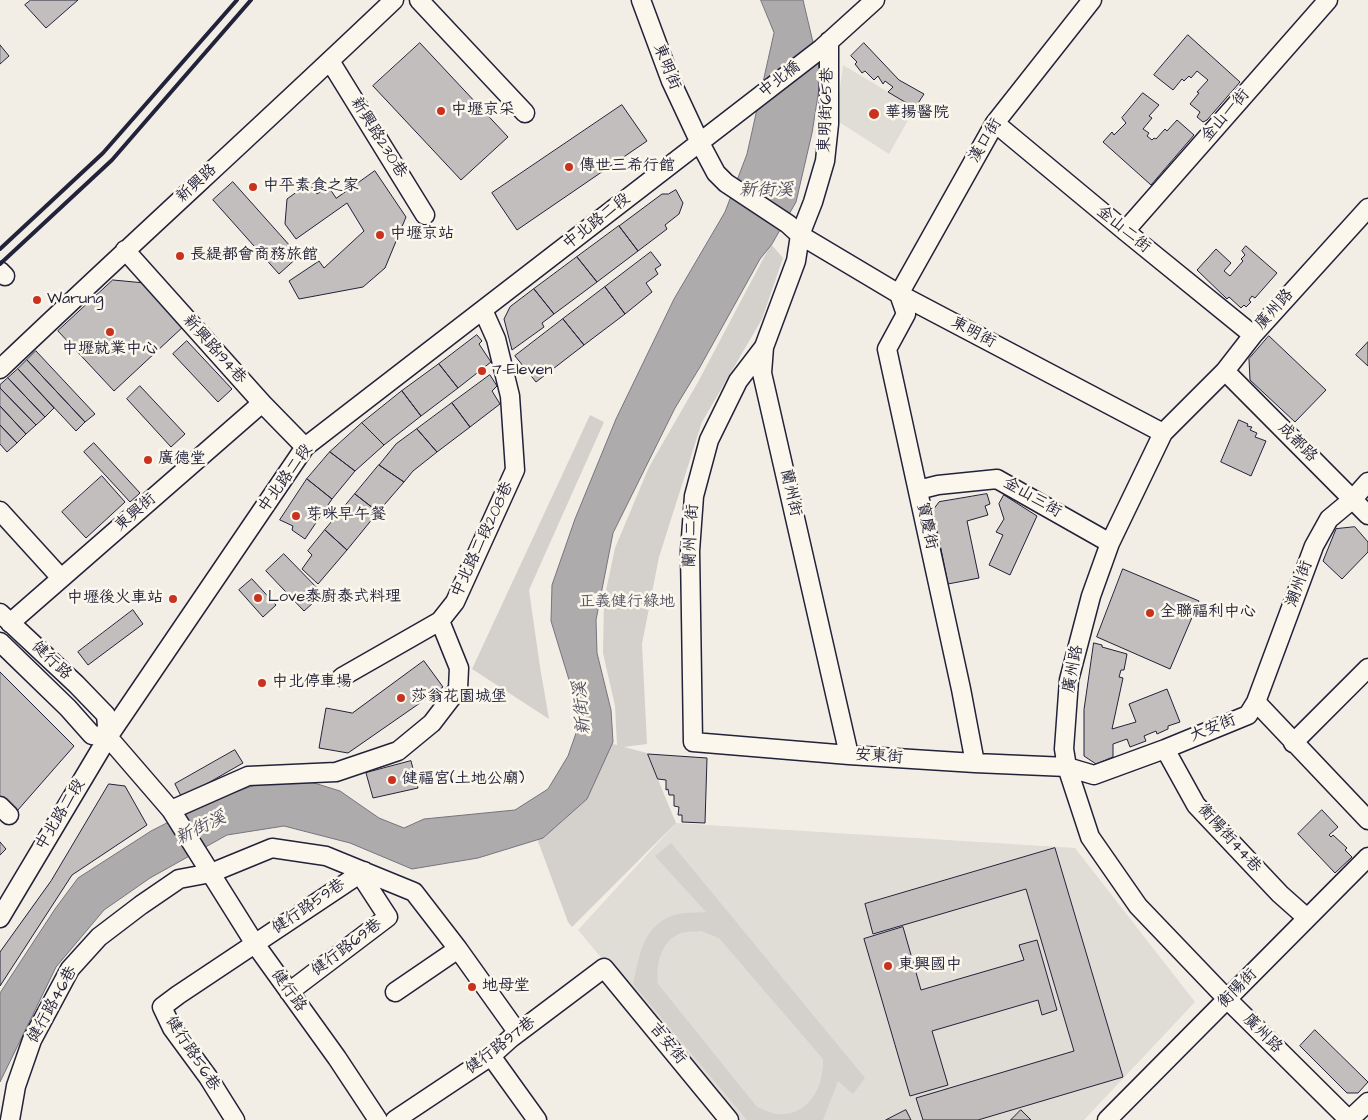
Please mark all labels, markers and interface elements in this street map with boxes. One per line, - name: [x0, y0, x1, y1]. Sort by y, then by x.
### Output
- street label: 東明街: [648, 41, 684, 93]
- street label: 中北橋: [755, 58, 805, 102]
- street label: 東明街65巷: [816, 67, 838, 153]
- street label: 金山一街: [1198, 86, 1254, 146]
- street label: 新興路230巷: [346, 94, 410, 182]
- place label: 中壢京采: [451, 101, 515, 121]
- place label: 華揚醫院: [885, 104, 949, 124]
- marker: 中壢京采: [435, 105, 447, 117]
- marker: 華揚醫院: [867, 107, 881, 121]
- street label: 漢口街: [965, 115, 1007, 167]
- place label: 傳世三希行館: [579, 157, 675, 177]
- street label: 新興路: [173, 161, 221, 207]
- marker: 傳世三希行館: [563, 161, 575, 173]
- place label: 中平素食之家: [263, 177, 359, 197]
- water label: 新街溪: [739, 180, 793, 202]
- marker: 中平素食之家: [247, 181, 259, 193]
- street label: 中北路二段: [560, 190, 634, 254]
- street label: 金山二街: [1092, 202, 1154, 258]
- place label: 中壢京站: [390, 225, 454, 245]
- marker: 中壢京站: [374, 229, 386, 241]
- place label: 長緹都會商務旅館: [190, 246, 318, 266]
- marker: 長緹都會商務旅館: [174, 250, 186, 262]
- street label: 廣州路: [1252, 286, 1298, 334]
- place label: Warung: [47, 290, 103, 310]
- marker: Warung: [31, 294, 43, 306]
- street label: 新興路194巷: [178, 312, 250, 388]
- street label: 東明街: [947, 313, 999, 353]
- marker: 中壢就業中心: [104, 326, 116, 338]
- place label: 中壢就業中心: [62, 340, 158, 360]
- place label: 7-Eleven: [492, 361, 552, 381]
- marker: 7-Eleven: [476, 365, 488, 377]
- street label: 成都路: [1273, 419, 1321, 467]
- street label: 中北路二段: [255, 441, 317, 517]
- place label: 廣德堂: [158, 450, 206, 470]
- marker: 廣德堂: [142, 454, 154, 466]
- street label: 蘭州街: [775, 467, 805, 519]
- street label: 金山三街: [999, 474, 1065, 522]
- street label: 中北路二段208巷: [448, 479, 518, 601]
- street label: 東興街: [112, 490, 160, 536]
- street label: 寶慶街: [912, 501, 940, 551]
- street label: 蘭州二街: [681, 504, 703, 568]
- place label: 芽咪早午餐: [306, 506, 386, 526]
- marker: 芽咪早午餐: [290, 510, 302, 522]
- street label: 潮州街: [1283, 558, 1317, 610]
- place label: Love泰廚泰式料理: [268, 588, 401, 608]
- place label: 中壢後火車站: [67, 589, 163, 609]
- marker: Love泰廚泰式料理: [252, 592, 264, 604]
- marker: 中壢後火車站: [167, 593, 179, 605]
- park label: 正義健行綠地: [579, 593, 675, 613]
- place label: 全聯福利中心: [1160, 603, 1256, 623]
- marker: 全聯福利中心: [1144, 607, 1156, 619]
- street label: 健行路: [27, 638, 75, 684]
- street label: 廣州路: [1060, 644, 1088, 694]
- place label: 中北停車場: [272, 673, 352, 693]
- marker: 中北停車場: [256, 677, 268, 689]
- water label: 新街溪: [570, 680, 596, 736]
- place label: 莎翁花園城堡: [411, 688, 507, 708]
- marker: 莎翁花園城堡: [395, 692, 407, 704]
- street label: 大安街: [1187, 711, 1239, 747]
- street label: 安東街: [854, 746, 904, 768]
- place label: 健福宮(土地公廟): [402, 770, 524, 790]
- marker: 健福宮(土地公廟): [386, 774, 398, 786]
- street label: 中北路二段: [32, 776, 90, 854]
- street label: 衡陽街44巷: [1193, 801, 1265, 877]
- water label: 新街溪: [172, 807, 230, 851]
- street label: 健行路59巷: [269, 875, 349, 939]
- street label: 健行路69巷: [308, 915, 386, 981]
- place label: 東興國中: [898, 956, 962, 976]
- marker: 東興國中: [882, 960, 894, 972]
- street label: 健行路46巷: [24, 963, 82, 1047]
- street label: 衡陽街: [1214, 965, 1262, 1013]
- street label: 健行路: [266, 966, 310, 1016]
- place label: 地母堂: [482, 977, 530, 997]
- marker: 地母堂: [466, 981, 478, 993]
- street label: 廣州路: [1238, 1010, 1286, 1058]
- street label: 健行路56巷: [161, 1013, 223, 1095]
- street label: 健行路97巷: [462, 1013, 540, 1079]
- street label: 吉安街: [644, 1019, 690, 1069]

